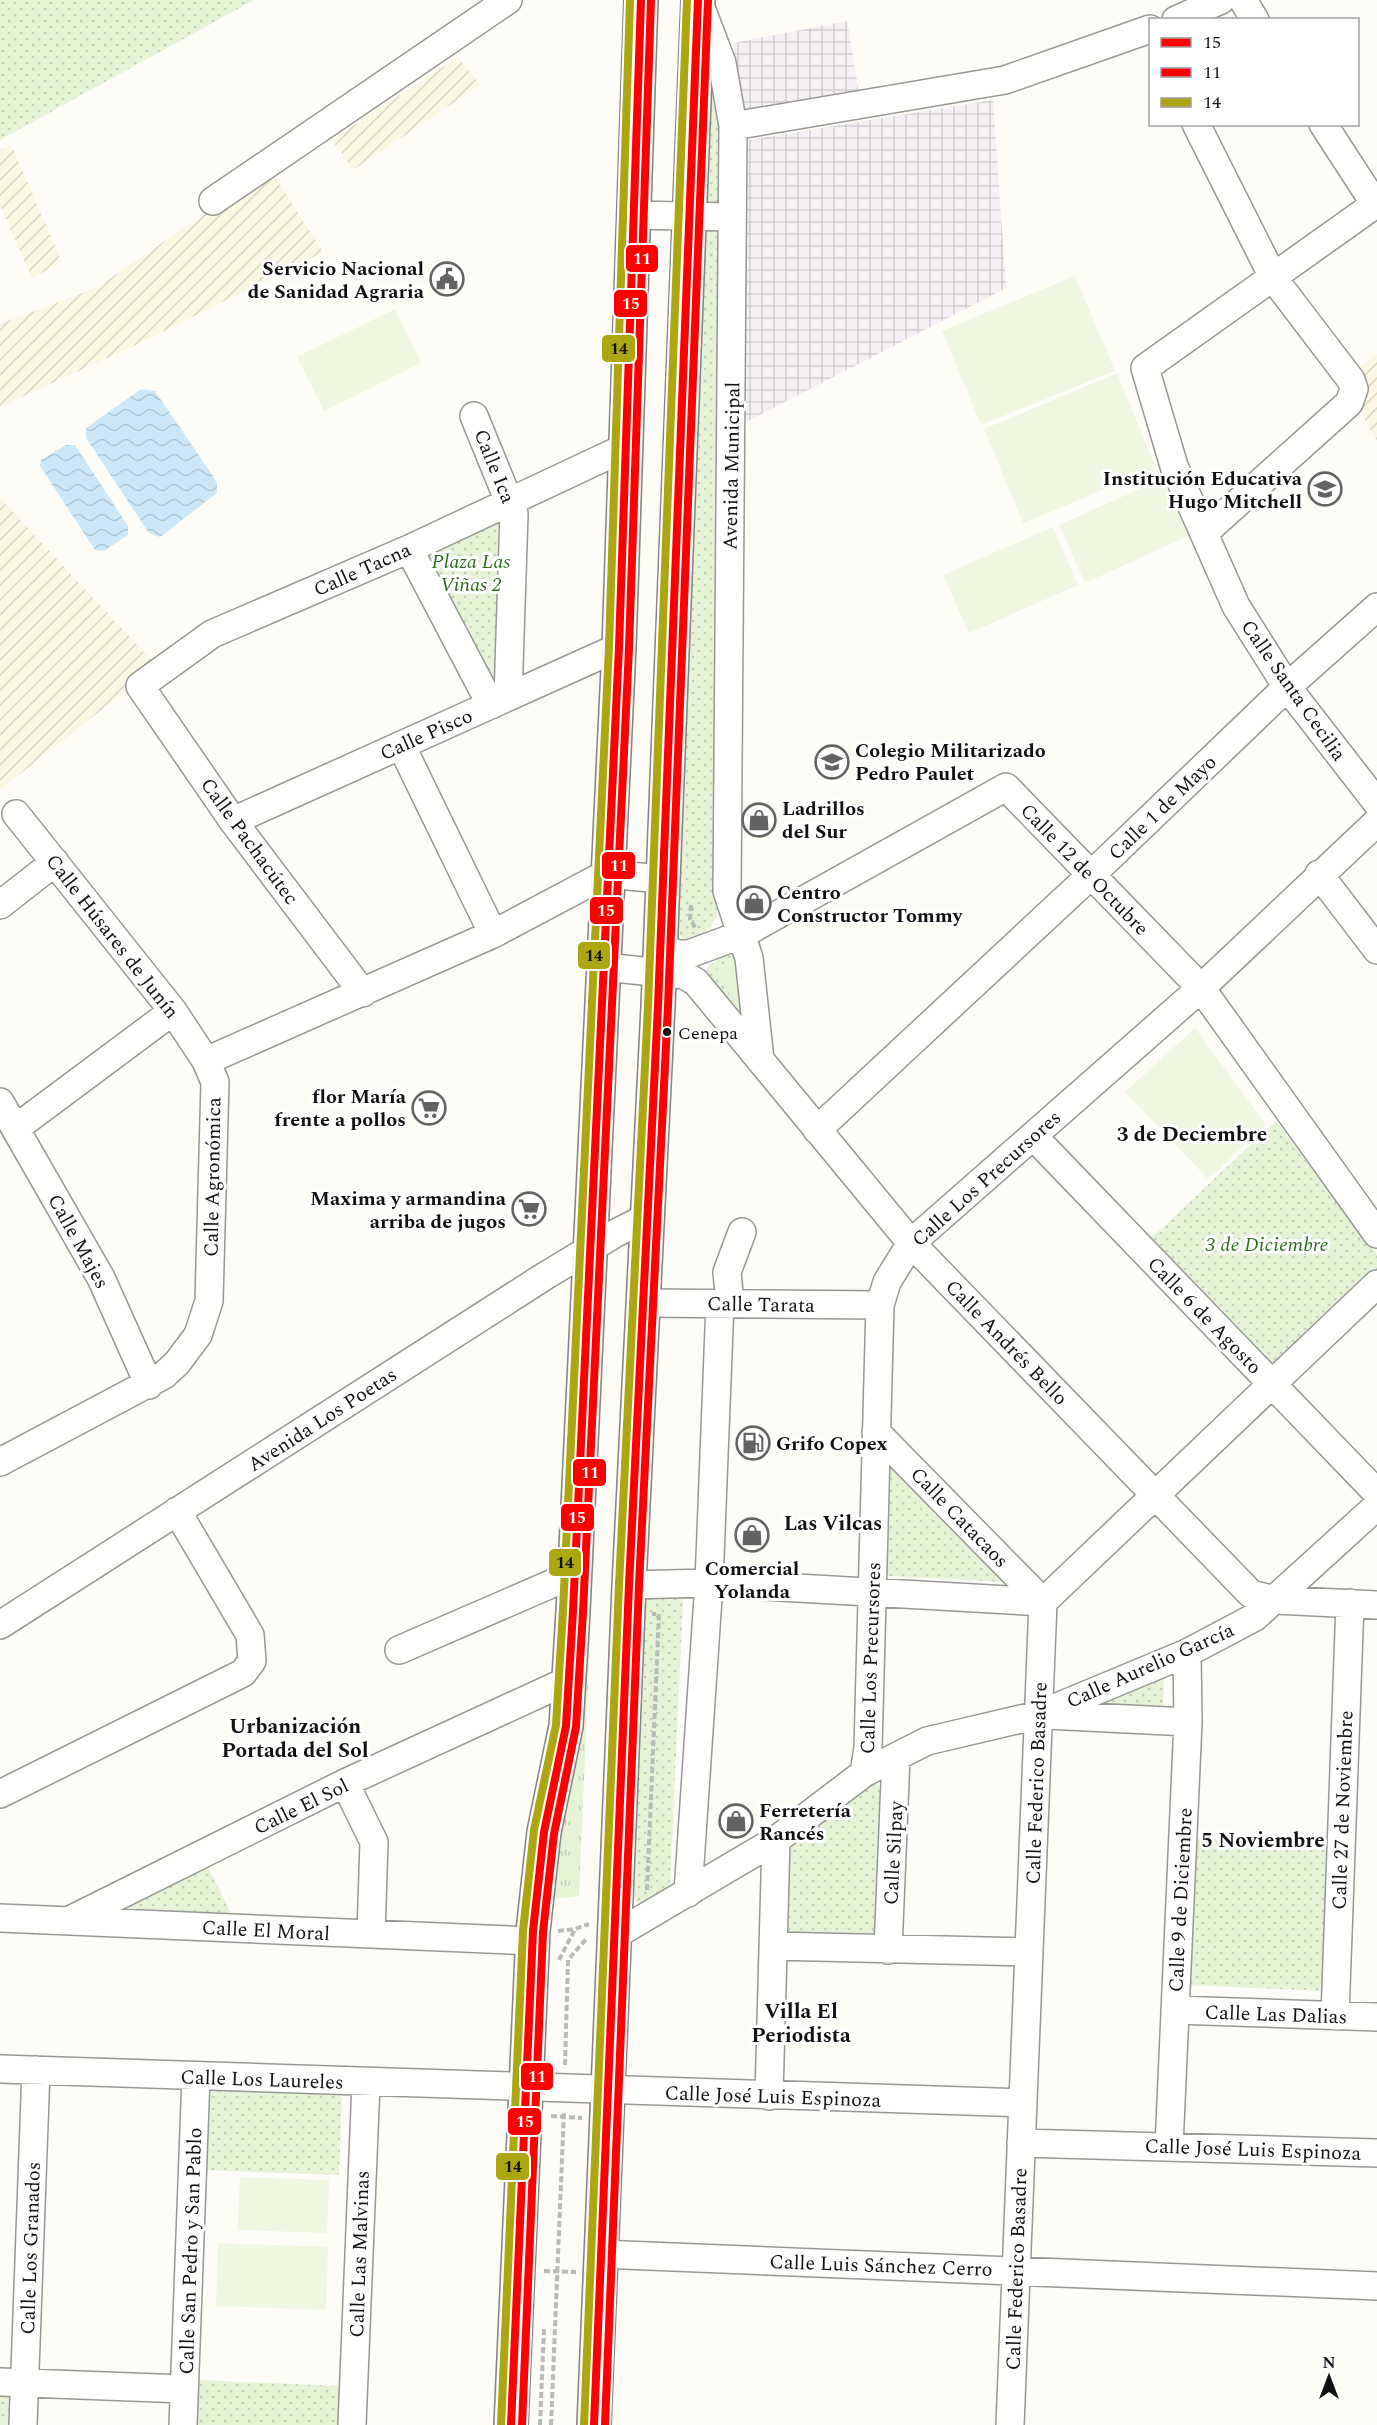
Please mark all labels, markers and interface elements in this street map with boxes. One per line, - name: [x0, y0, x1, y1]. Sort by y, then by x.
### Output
- legend: [1149, 18, 1359, 126]
- text: 15: [1203, 29, 1221, 56]
- text: 11: [1203, 59, 1221, 86]
- text: 14: [1203, 89, 1221, 116]
- line badge: 11: [625, 244, 659, 273]
- text: 11: [633, 247, 651, 271]
- place label: Servicio Nacional de Sanidad Agraria: [248, 254, 425, 307]
- public building icon: Servicio Nacional de Sanidad Agraria: [429, 261, 465, 297]
- line badge: 15: [613, 289, 648, 318]
- text: 15: [622, 292, 640, 316]
- line badge: 14: [601, 334, 636, 363]
- text: 14: [610, 337, 628, 361]
- street label: Avenida Municipal: [716, 382, 748, 550]
- street label: Calle Ica: [466, 425, 523, 508]
- place label: Institución Educativa Hugo Mitchell: [1103, 464, 1303, 517]
- school or university icon: Institución Educativa Hugo Mitchell: [1307, 471, 1343, 507]
- street label: Calle Tacna: [309, 535, 416, 605]
- park label: Plaza Las Viñas 2: [432, 547, 510, 600]
- street label: Calle Santa Cecilia: [1233, 614, 1353, 768]
- street label: Calle Pisco: [375, 701, 478, 769]
- place label: Colegio Militarizado Pedro Paulet: [855, 736, 1046, 789]
- school or university icon: Colegio Militarizado Pedro Paulet: [814, 744, 850, 780]
- street label: Calle 1 de Mayo: [1102, 748, 1224, 867]
- street label: Calle Pachacútec: [193, 772, 306, 911]
- place label: Ladrillos del Sur: [782, 794, 865, 847]
- street label: Calle 12 de Octubre: [1013, 797, 1156, 943]
- shop icon: Ladrillos del Sur: [741, 802, 777, 838]
- street label: Calle Húsares de Junín: [38, 848, 186, 1025]
- line badge: 11: [601, 851, 636, 880]
- text: 11: [610, 854, 628, 878]
- place label: Centro Constructor Tommy: [777, 878, 964, 931]
- shop icon: Centro Constructor Tommy: [736, 885, 772, 921]
- line badge: 15: [589, 896, 624, 925]
- text: 15: [597, 899, 615, 923]
- line badge: 14: [577, 941, 611, 970]
- text: 14: [585, 944, 603, 968]
- place label: Cenepa: [678, 1020, 738, 1047]
- marker: Cenepa: [661, 1026, 673, 1038]
- place label: flor María frente a pollos: [274, 1082, 407, 1135]
- supermarket icon: flor María frente a pollos: [411, 1090, 447, 1126]
- street label: Calle Agronómica: [197, 1097, 229, 1257]
- street label: Calle Los Precursores: [905, 1103, 1068, 1254]
- district label: 3 de Deciembre: [1117, 1119, 1267, 1151]
- place label: Maxima y armandina arriba de jugos: [310, 1184, 507, 1237]
- street label: Calle Majes: [40, 1189, 117, 1294]
- supermarket icon: Maxima y armandina arriba de jugos: [511, 1191, 547, 1227]
- park label: 3 de Diciembre: [1206, 1230, 1329, 1260]
- street label: Calle 6 de Agosto: [1140, 1250, 1269, 1381]
- street label: Calle Andrés Bello: [938, 1273, 1074, 1413]
- street label: Calle Tarata: [707, 1289, 815, 1321]
- street label: Avenida Los Poetas: [242, 1360, 403, 1479]
- fuel station icon: Grifo Copex: [735, 1425, 771, 1461]
- place label: Grifo Copex: [776, 1429, 887, 1459]
- line badge: 11: [572, 1458, 607, 1487]
- street label: Calle Catacaos: [903, 1460, 1015, 1575]
- text: 11: [581, 1461, 599, 1485]
- line badge: 15: [560, 1503, 595, 1532]
- text: 15: [568, 1506, 586, 1530]
- district label: Las Vilcas: [784, 1508, 882, 1540]
- shop icon: Comercial Yolanda: [734, 1517, 770, 1553]
- line badge: 14: [548, 1548, 582, 1577]
- text: 14: [556, 1551, 574, 1575]
- place label: Comercial Yolanda: [705, 1554, 799, 1607]
- street label: Calle Los Precursores: [853, 1561, 889, 1755]
- street label: Calle Aurelio García: [1062, 1615, 1239, 1716]
- street label: Calle Federico Basadre: [1018, 1681, 1056, 1885]
- street label: Calle 27 de Noviembre: [1325, 1710, 1361, 1910]
- district label: Urbanización Portada del Sol: [221, 1711, 369, 1767]
- street label: Calle El Sol: [249, 1771, 354, 1843]
- place label: Ferretería Rancés: [759, 1796, 852, 1849]
- street label: Calle Silpay: [876, 1799, 912, 1906]
- shop icon: Ferretería Rancés: [718, 1803, 754, 1839]
- street label: Calle 9 de Diciembre: [1161, 1807, 1201, 1993]
- district label: 5 Noviembre: [1201, 1825, 1325, 1857]
- street label: Calle El Moral: [201, 1913, 331, 1949]
- district label: Villa El Periodista: [751, 1996, 851, 2052]
- street label: Calle Las Dalias: [1204, 1998, 1348, 2032]
- street label: Calle Los Laureles: [180, 2062, 344, 2098]
- line badge: 11: [520, 2062, 554, 2091]
- text: 11: [528, 2065, 546, 2089]
- street label: Calle José Luis Espinoza: [664, 2078, 882, 2116]
- line badge: 15: [507, 2107, 542, 2136]
- text: 15: [516, 2110, 534, 2134]
- street label: Calle San Pedro y San Pablo: [172, 2127, 210, 2375]
- street label: Calle José Luis Espinoza: [1144, 2131, 1362, 2169]
- line badge: 14: [495, 2152, 530, 2181]
- text: 14: [504, 2155, 522, 2179]
- street label: Calle Los Granados: [13, 2161, 49, 2335]
- street label: Calle Federico Basadre: [998, 2167, 1036, 2371]
- street label: Calle Las Malvinas: [342, 2170, 378, 2338]
- street label: Calle Luis Sánchez Cerro: [769, 2247, 993, 2285]
- north arrow: [1299, 2347, 1359, 2407]
- text: N: [1322, 2351, 1336, 2375]

